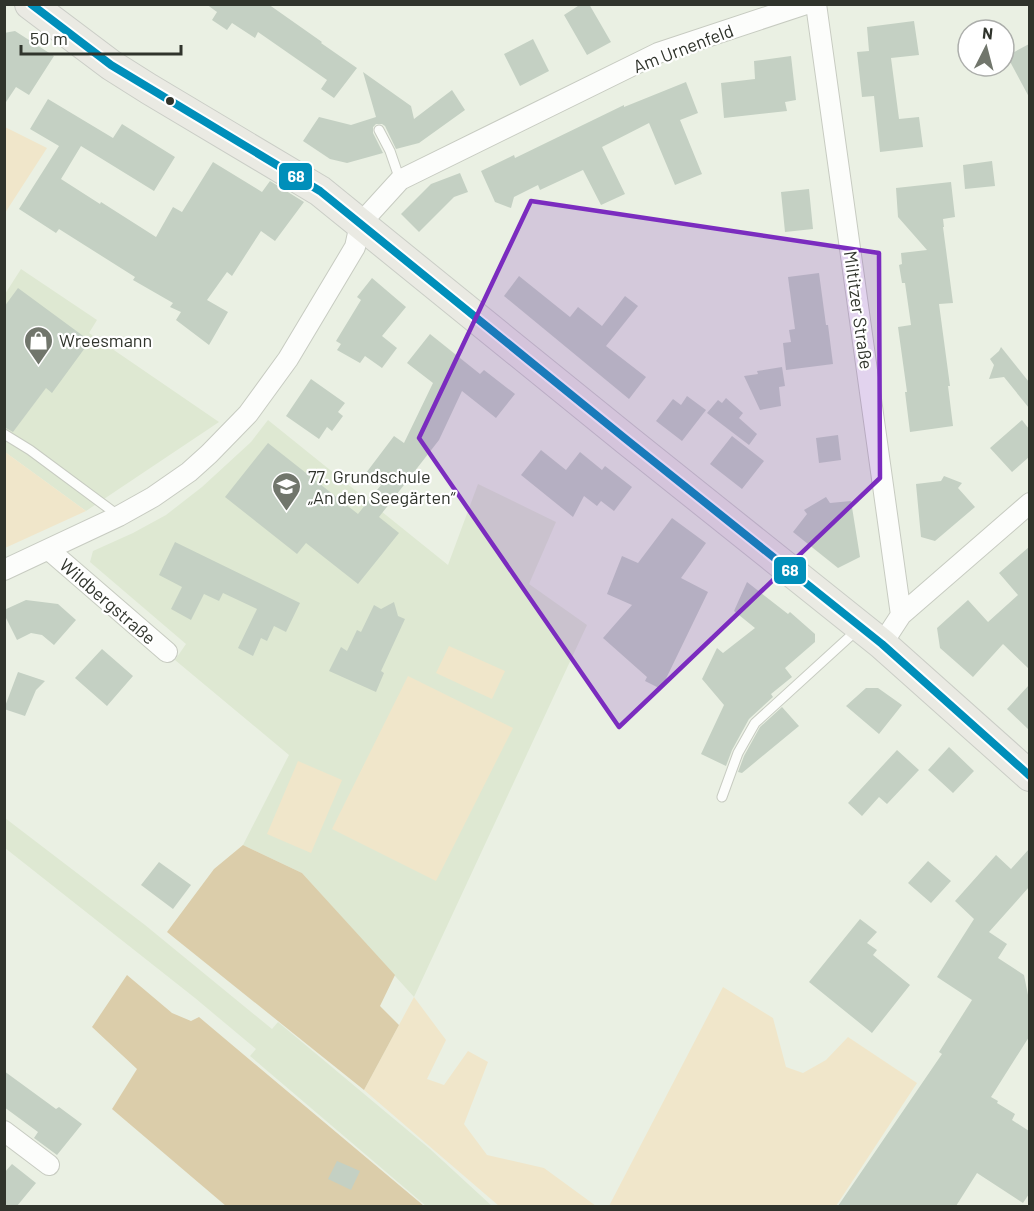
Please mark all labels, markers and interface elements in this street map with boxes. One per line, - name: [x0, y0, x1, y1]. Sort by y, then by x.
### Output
- scale bar: [21, 18, 182, 56]
- north arrow: [956, 18, 1016, 78]
- street label: Am Urnenfeld: [630, 19, 736, 77]
- text: N: [981, 23, 994, 43]
- text: 50 m: [30, 27, 68, 49]
- unlabelled marker: [164, 95, 176, 107]
- line badge: 68: [278, 162, 313, 191]
- text: 68: [287, 166, 305, 185]
- street label: Miltitzer Straße: [840, 249, 878, 371]
- shop icon: Wreesmann: [22, 324, 54, 366]
- place label: Wreesmann: [59, 329, 152, 351]
- place label: 77. Grundschule „An den Seegärten“: [308, 465, 456, 508]
- school or university icon: 77. Grundschule „An den Seegärten“: [271, 470, 303, 512]
- street label: Wildbergstraße: [55, 553, 161, 649]
- line badge: 68: [773, 556, 807, 585]
- text: 68: [781, 560, 799, 579]

